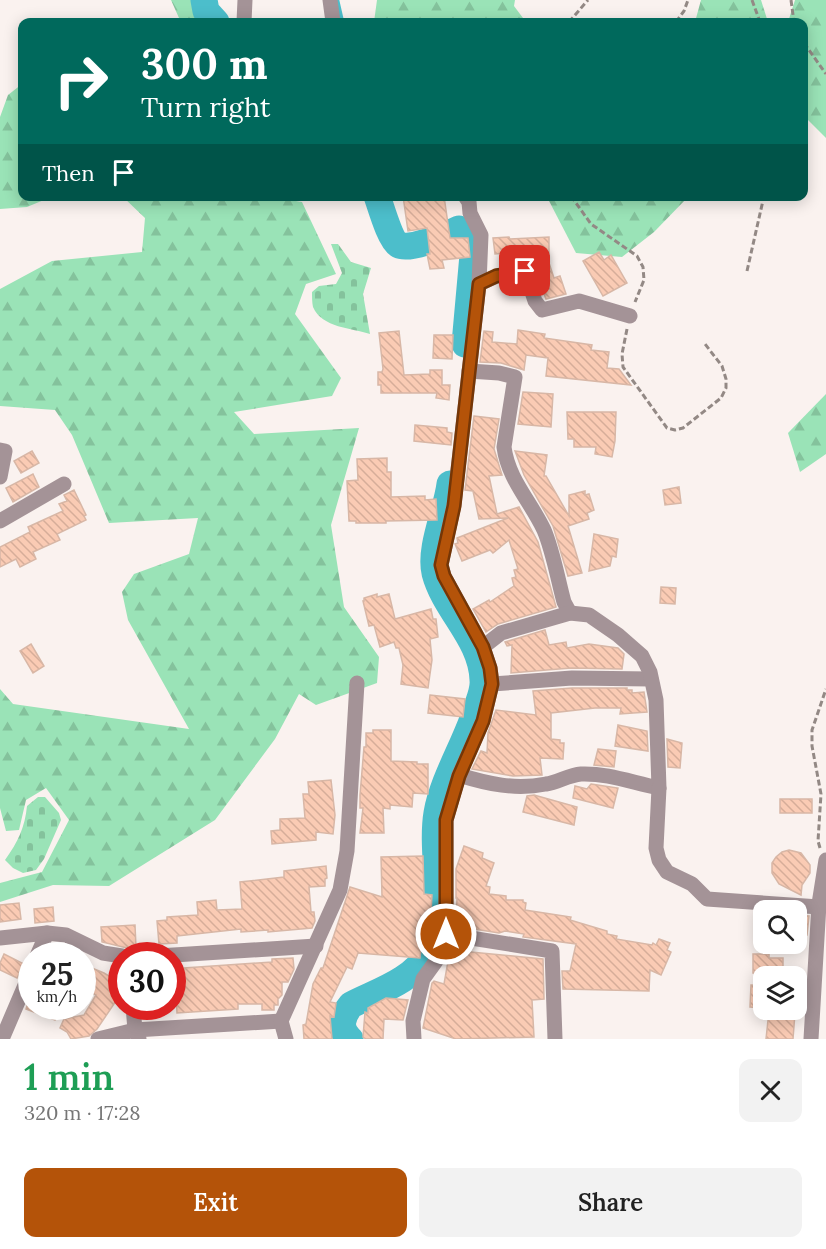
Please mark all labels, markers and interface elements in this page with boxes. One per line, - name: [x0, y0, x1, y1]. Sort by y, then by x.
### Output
- text: 300 m: [141, 37, 268, 91]
- icon: right: [42, 42, 120, 120]
- text: Turn right: [141, 90, 270, 124]
- icon: arrive: [107, 156, 140, 189]
- text: Then: [42, 159, 95, 187]
- pin: [499, 245, 550, 296]
- icon: arrive: [508, 254, 541, 287]
- map controls: [753, 900, 807, 1020]
- button: search: [753, 900, 807, 954]
- position arrow: [414, 902, 478, 966]
- speed limit sign: 30: [108, 942, 186, 1020]
- text: 25: [41, 955, 73, 993]
- button: layers: [753, 966, 807, 1020]
- text: km/h: [37, 987, 77, 1006]
- text: 1 min: [24, 1054, 114, 1100]
- button: close: [739, 1059, 802, 1122]
- text: 320 m · 17:28: [24, 1100, 140, 1125]
- button: Exit: [24, 1168, 407, 1237]
- button: Share: [419, 1168, 802, 1237]

